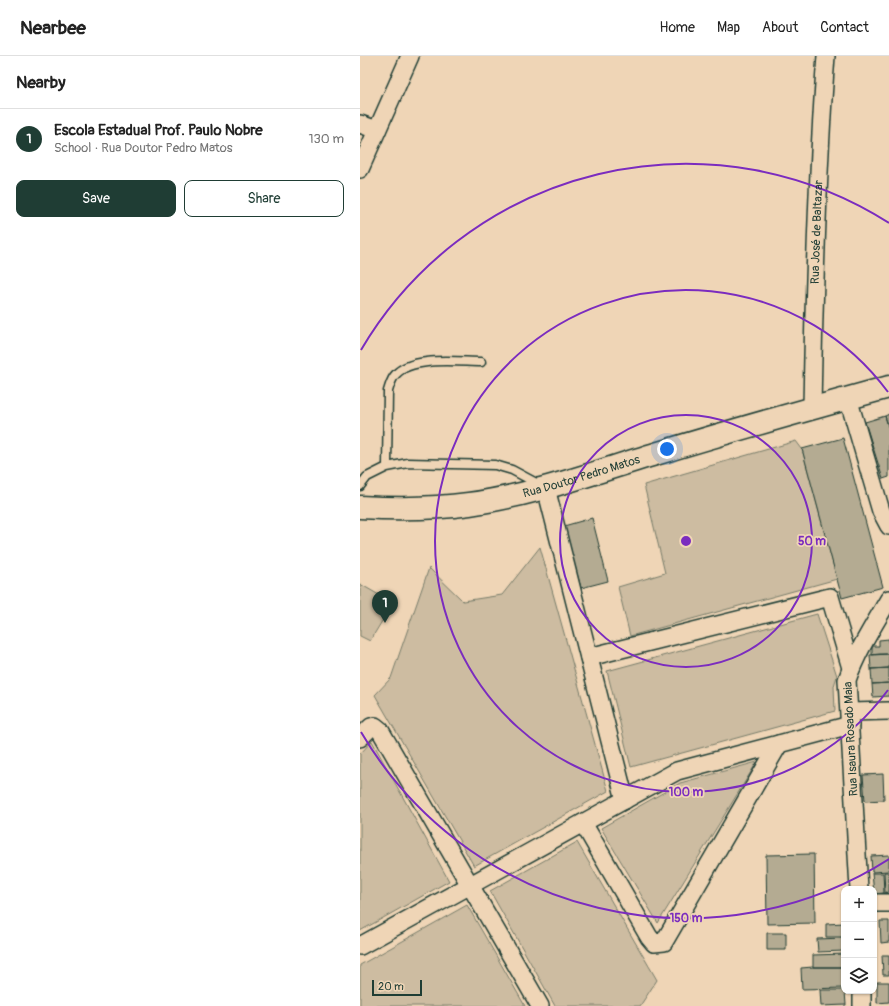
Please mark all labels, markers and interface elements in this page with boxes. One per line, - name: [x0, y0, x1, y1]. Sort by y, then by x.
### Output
- text: Nearbee: [20, 16, 86, 40]
- text: Home: [660, 19, 695, 36]
- text: Map: [717, 19, 740, 36]
- text: About: [762, 19, 798, 36]
- text: Contact: [820, 19, 869, 36]
- text: Nearby: [16, 72, 65, 93]
- text: Escola Estadual Prof. Paulo Nobre: [54, 121, 263, 140]
- text: 1: [26, 131, 32, 147]
- text: 130 m: [308, 131, 344, 147]
- text: School · Rua Doutor Pedro Matos: [54, 140, 233, 156]
- street label: Rua José de Baltazar: [807, 179, 826, 284]
- button: Save: [16, 180, 176, 217]
- button: Share: [184, 180, 344, 217]
- your location: [657, 439, 677, 459]
- street label: Rua Doutor Pedro Matos: [521, 452, 642, 501]
- centre of rings: [679, 534, 693, 548]
- text: 50 m: [798, 534, 826, 549]
- pin: 1: [372, 590, 398, 623]
- street label: Rua Isaura Rosado Maia: [840, 681, 861, 797]
- text: 100 m: [669, 785, 704, 800]
- map controls: [841, 886, 877, 994]
- button: +: [841, 886, 877, 922]
- text: 150 m: [670, 911, 703, 926]
- button: −: [841, 922, 877, 958]
- button: layers: [841, 958, 877, 994]
- scale bar: [372, 978, 422, 997]
- text: 20 m: [378, 980, 404, 993]

